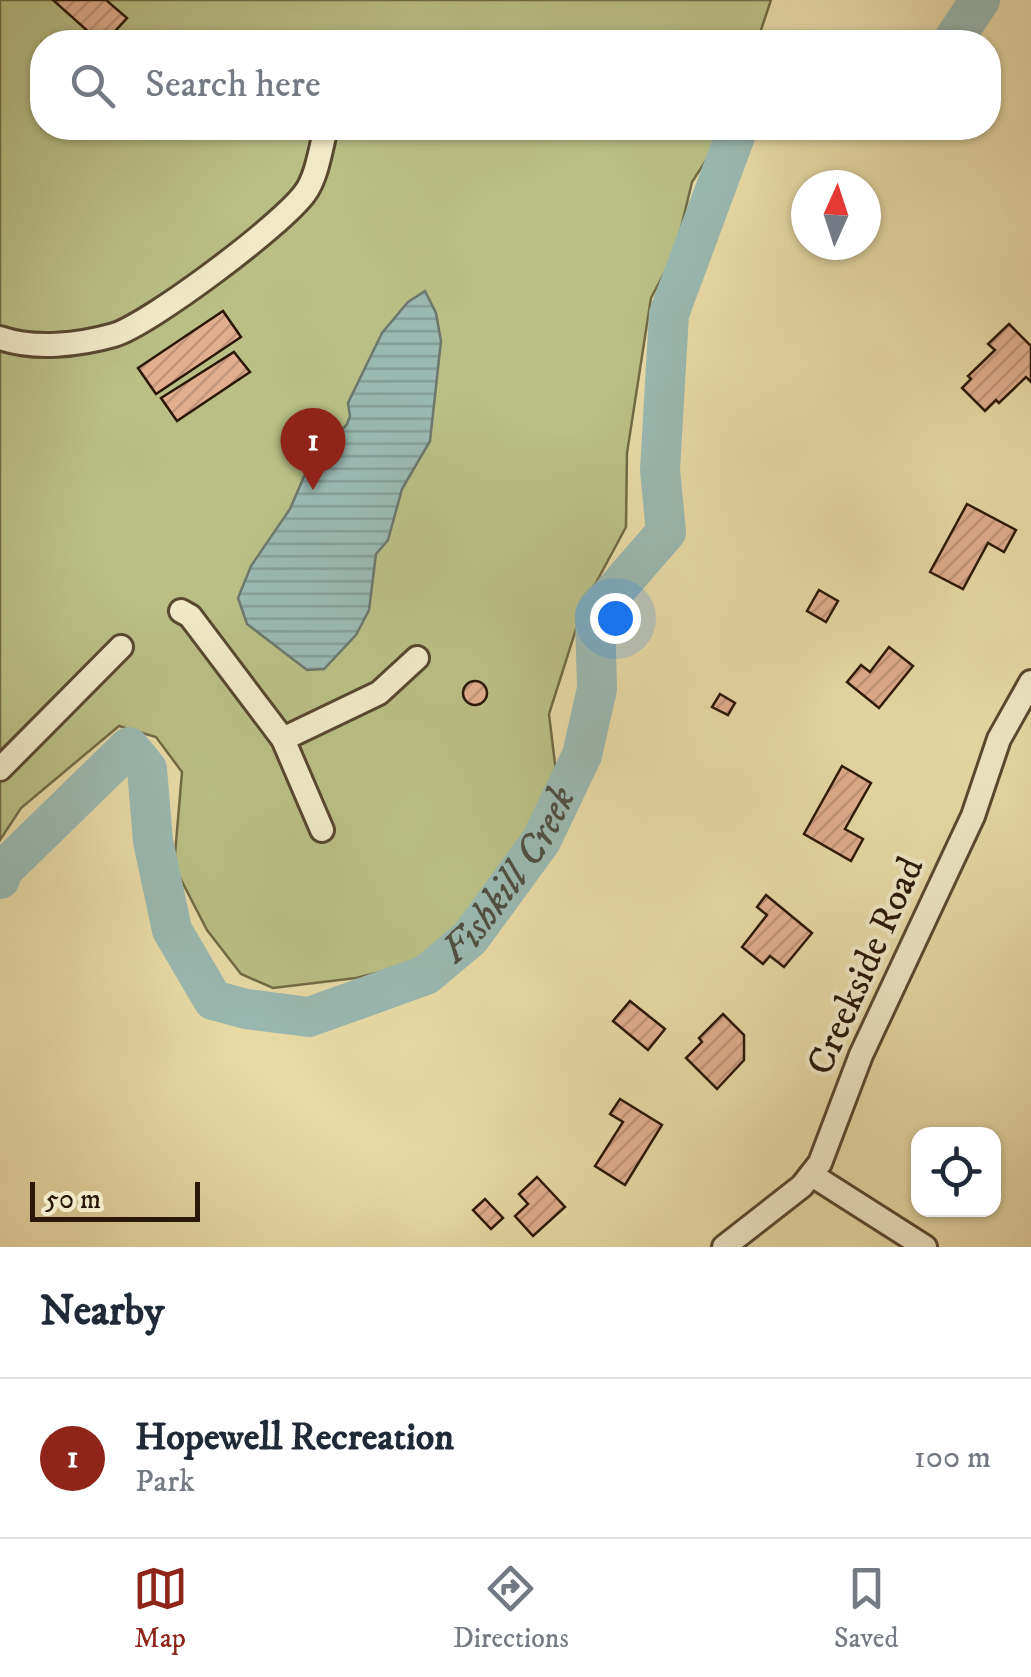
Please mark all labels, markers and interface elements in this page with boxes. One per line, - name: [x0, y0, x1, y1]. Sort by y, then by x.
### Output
- search box: [30, 30, 1001, 140]
- icon: search: [65, 58, 120, 113]
- text: Search here: [145, 61, 321, 109]
- north arrow: [791, 170, 881, 260]
- pin: 1: [280, 408, 346, 490]
- your location: [590, 593, 641, 644]
- water label: Fishkill Creek: [432, 779, 588, 976]
- street label: Creekside Road: [797, 850, 935, 1082]
- map controls: [911, 1127, 1001, 1217]
- button: locate: [911, 1127, 1001, 1217]
- scale bar: [30, 1177, 200, 1222]
- text: 50 m: [45, 1182, 101, 1217]
- text: Nearby: [40, 1286, 164, 1338]
- text: Hopewell Recreation: [135, 1414, 454, 1462]
- text: 1: [67, 1438, 78, 1478]
- text: 100 m: [914, 1438, 991, 1478]
- text: Park: [135, 1462, 195, 1502]
- tab: Map: [133, 1561, 188, 1656]
- tab: Directions: [453, 1561, 569, 1656]
- tab: Saved: [834, 1561, 898, 1656]

